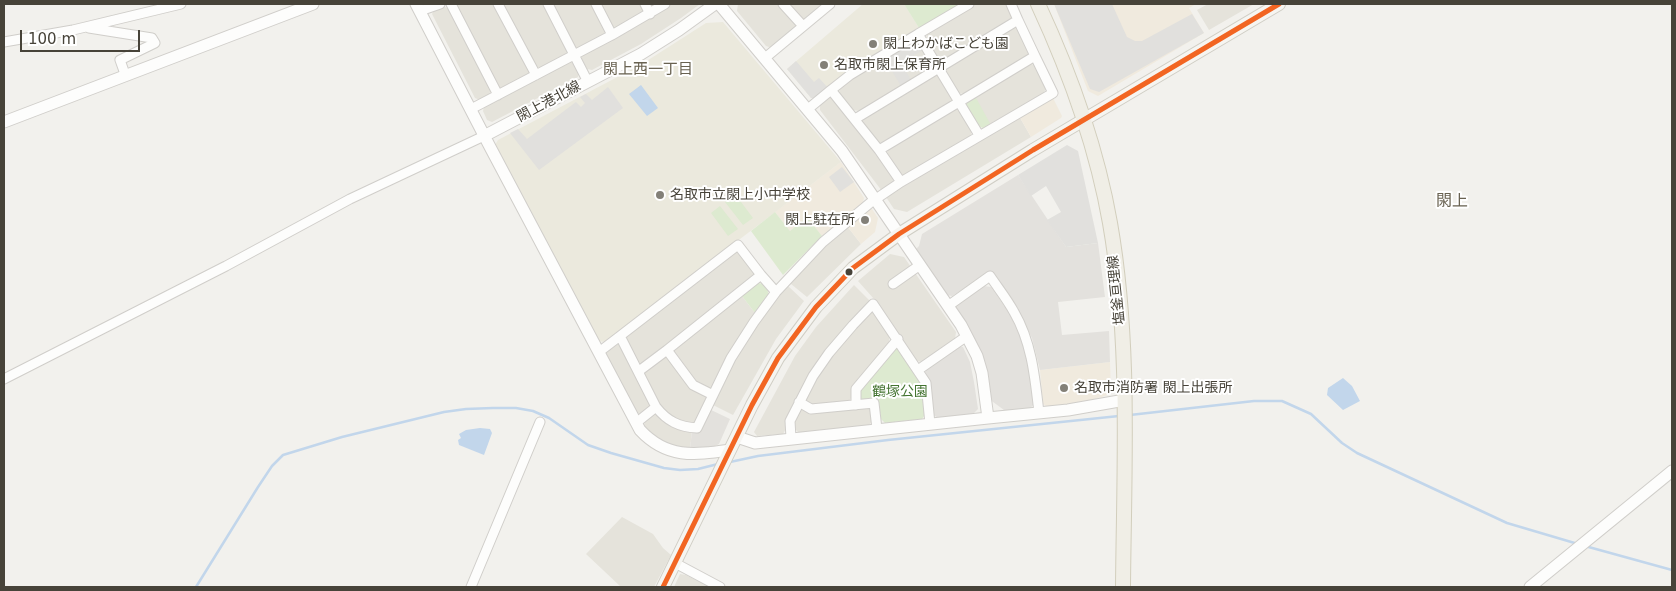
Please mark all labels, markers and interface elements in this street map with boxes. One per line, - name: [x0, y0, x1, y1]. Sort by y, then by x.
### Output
- scale bar: [22, 20, 142, 52]
- text: 100 m: [28, 30, 76, 48]
- place label: 閖上わかばこども園: [883, 36, 1009, 52]
- marker: 閖上わかばこども園: [867, 38, 879, 50]
- place label: 名取市閖上保育所: [834, 57, 946, 73]
- marker: 名取市閖上保育所: [818, 59, 830, 71]
- district label: 閖上西一丁目: [603, 61, 693, 79]
- street label: 閖上港北線: [514, 78, 584, 126]
- place label: 名取市立閖上小中学校: [670, 187, 810, 203]
- marker: 名取市立閖上小中学校: [654, 189, 666, 201]
- district label: 閖上: [1436, 192, 1468, 212]
- place label: 閖上駐在所: [785, 212, 855, 228]
- marker: 閖上駐在所: [859, 214, 871, 226]
- street label: 塩釜亘理線: [1105, 254, 1129, 326]
- unlabelled marker: [844, 267, 854, 277]
- place label: 名取市消防署 閖上出張所: [1074, 380, 1232, 396]
- marker: 名取市消防署 閖上出張所: [1058, 382, 1070, 394]
- park label: 鶴塚公園: [872, 384, 928, 400]

